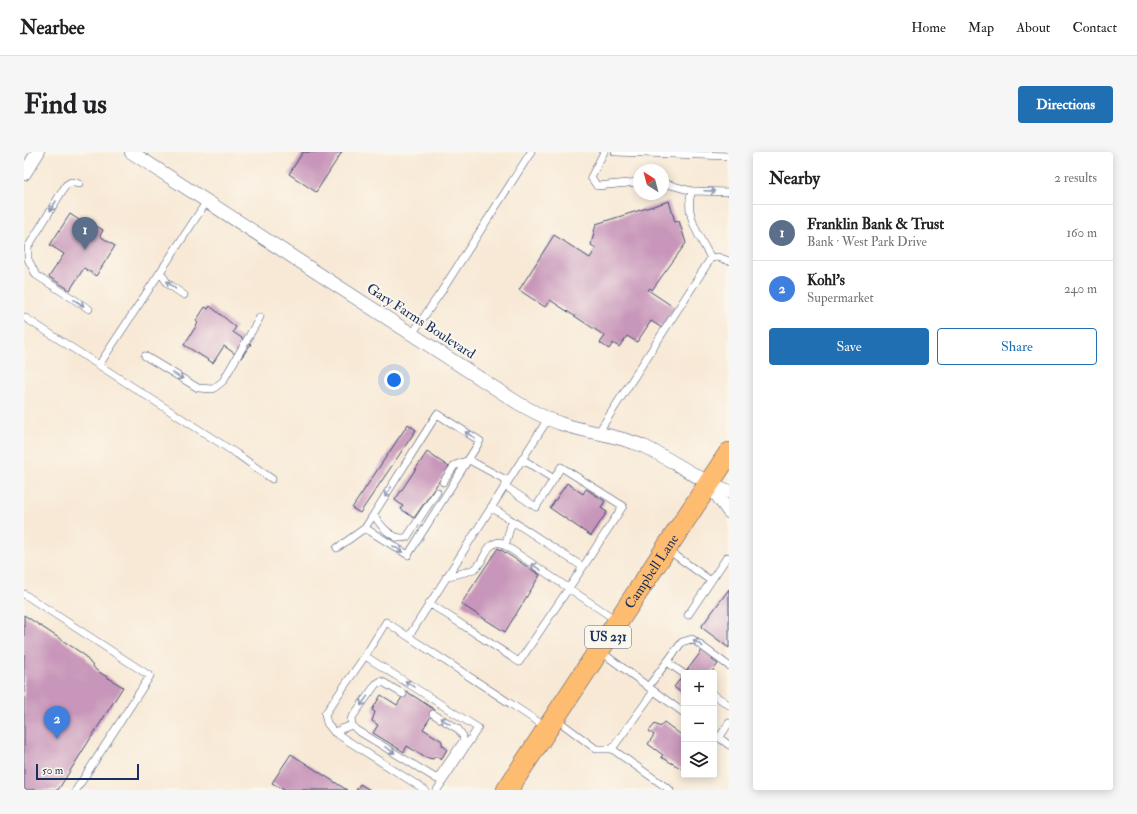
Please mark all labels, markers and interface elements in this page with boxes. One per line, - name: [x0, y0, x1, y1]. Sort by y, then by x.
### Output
- text: Nearbee: [20, 16, 85, 40]
- text: Home: [911, 19, 946, 36]
- text: Map: [968, 19, 994, 36]
- text: About: [1016, 19, 1050, 36]
- text: Contact: [1072, 19, 1117, 36]
- button: Directions: [1018, 86, 1113, 123]
- text: Find us: [24, 87, 107, 122]
- north arrow: [633, 164, 669, 200]
- text: Nearby: [769, 168, 820, 189]
- text: 2 results: [1054, 170, 1097, 186]
- one-way arrow: [703, 187, 716, 195]
- one-way arrow: [49, 200, 57, 212]
- text: Franklin Bank & Trust: [807, 215, 944, 234]
- pin: 1: [72, 217, 98, 250]
- text: 1: [780, 225, 784, 241]
- text: 160 m: [1066, 225, 1097, 241]
- text: Bank · West Park Drive: [807, 234, 927, 250]
- text: Kohl's: [807, 271, 845, 290]
- one-way arrow: [165, 280, 176, 289]
- street label: Gary Farms Boulevard: [363, 280, 479, 363]
- text: 2: [779, 281, 785, 297]
- text: 240 m: [1064, 281, 1097, 297]
- text: Supermarket: [807, 290, 874, 306]
- one-way arrow: [74, 299, 85, 308]
- button: Save: [769, 328, 929, 365]
- button: Share: [937, 328, 1097, 365]
- your location: [384, 370, 404, 390]
- one-way arrow: [172, 373, 184, 381]
- one-way arrow: [465, 431, 476, 439]
- one-way arrow: [384, 486, 392, 497]
- street label: Campbell Lane: [620, 531, 682, 612]
- one-way arrow: [392, 545, 404, 553]
- one-way arrow: [531, 563, 542, 571]
- road number: US 231: [585, 626, 631, 648]
- one-way arrow: [692, 639, 703, 647]
- map controls: [681, 670, 717, 778]
- button: +: [681, 670, 717, 706]
- one-way arrow: [404, 680, 415, 689]
- one-way arrow: [360, 695, 368, 706]
- pin: 2: [44, 706, 70, 739]
- button: −: [681, 706, 717, 742]
- one-way arrow: [440, 717, 451, 726]
- button: layers: [681, 742, 717, 778]
- one-way arrow: [384, 747, 396, 755]
- scale bar: [36, 762, 139, 781]
- text: 50 m: [42, 764, 63, 777]

